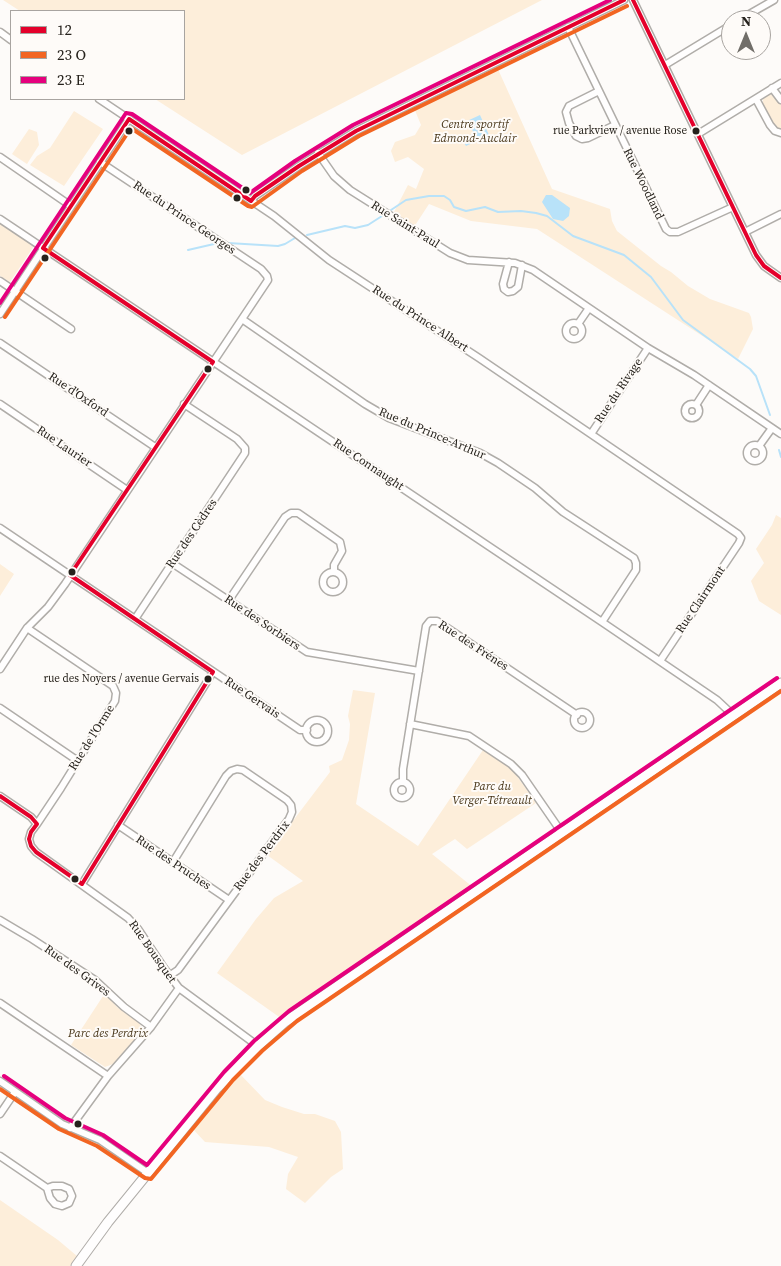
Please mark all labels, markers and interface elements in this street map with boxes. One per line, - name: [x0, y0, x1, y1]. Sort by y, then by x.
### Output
- legend: [10, 10, 185, 100]
- north arrow: [721, 10, 771, 60]
- text: N: [741, 11, 751, 31]
- text: 12: [57, 19, 72, 40]
- text: 23 O: [57, 44, 86, 65]
- text: 23 E: [57, 69, 85, 90]
- park label: Centre sportif Edmond-Auclair: [434, 118, 516, 146]
- place label: rue Parkview / avenue Rose: [553, 124, 687, 138]
- unlabelled marker: [124, 126, 134, 136]
- marker: rue Parkview / avenue Rose: [691, 126, 701, 136]
- street label: Rue Woodland: [619, 146, 667, 222]
- street label: Rue du Prince Georges: [130, 178, 238, 258]
- unlabelled marker: [241, 185, 251, 195]
- unlabelled marker: [232, 193, 242, 203]
- street label: Rue Saint-Paul: [368, 198, 442, 252]
- unlabelled marker: [40, 253, 50, 263]
- street label: Rue du Prince Albert: [369, 283, 471, 355]
- street label: Rue du Rivage: [592, 356, 646, 426]
- unlabelled marker: [203, 364, 213, 374]
- street label: Rue d'Oxford: [45, 370, 111, 420]
- street label: Rue du Prince-Arthur: [376, 405, 488, 463]
- street label: Rue Laurier: [34, 423, 94, 471]
- street label: Rue Connaught: [330, 436, 406, 494]
- street label: Rue des Cèdres: [163, 496, 221, 572]
- street label: Rue Clairmont: [673, 564, 729, 636]
- unlabelled marker: [67, 567, 77, 577]
- street label: Rue des Sorbiers: [221, 592, 303, 654]
- street label: Rue des Frénes: [435, 618, 511, 674]
- place label: rue des Noyers / avenue Gervais: [43, 672, 199, 686]
- marker: rue des Noyers / avenue Gervais: [203, 674, 213, 684]
- street label: Rue Gervais: [222, 674, 282, 722]
- street label: Rue de l'Orme: [66, 702, 118, 774]
- park label: Parc du Verger-Tétreault: [452, 780, 532, 808]
- street label: Rue des Perdrix: [231, 818, 293, 894]
- street label: Rue des Pruches: [133, 833, 213, 893]
- unlabelled marker: [70, 874, 80, 884]
- street label: Rue Bousquet: [125, 918, 179, 986]
- street label: Rue des Grives: [41, 942, 113, 1000]
- park label: Parc des Perdrix: [68, 1027, 148, 1041]
- unlabelled marker: [73, 1119, 83, 1129]

